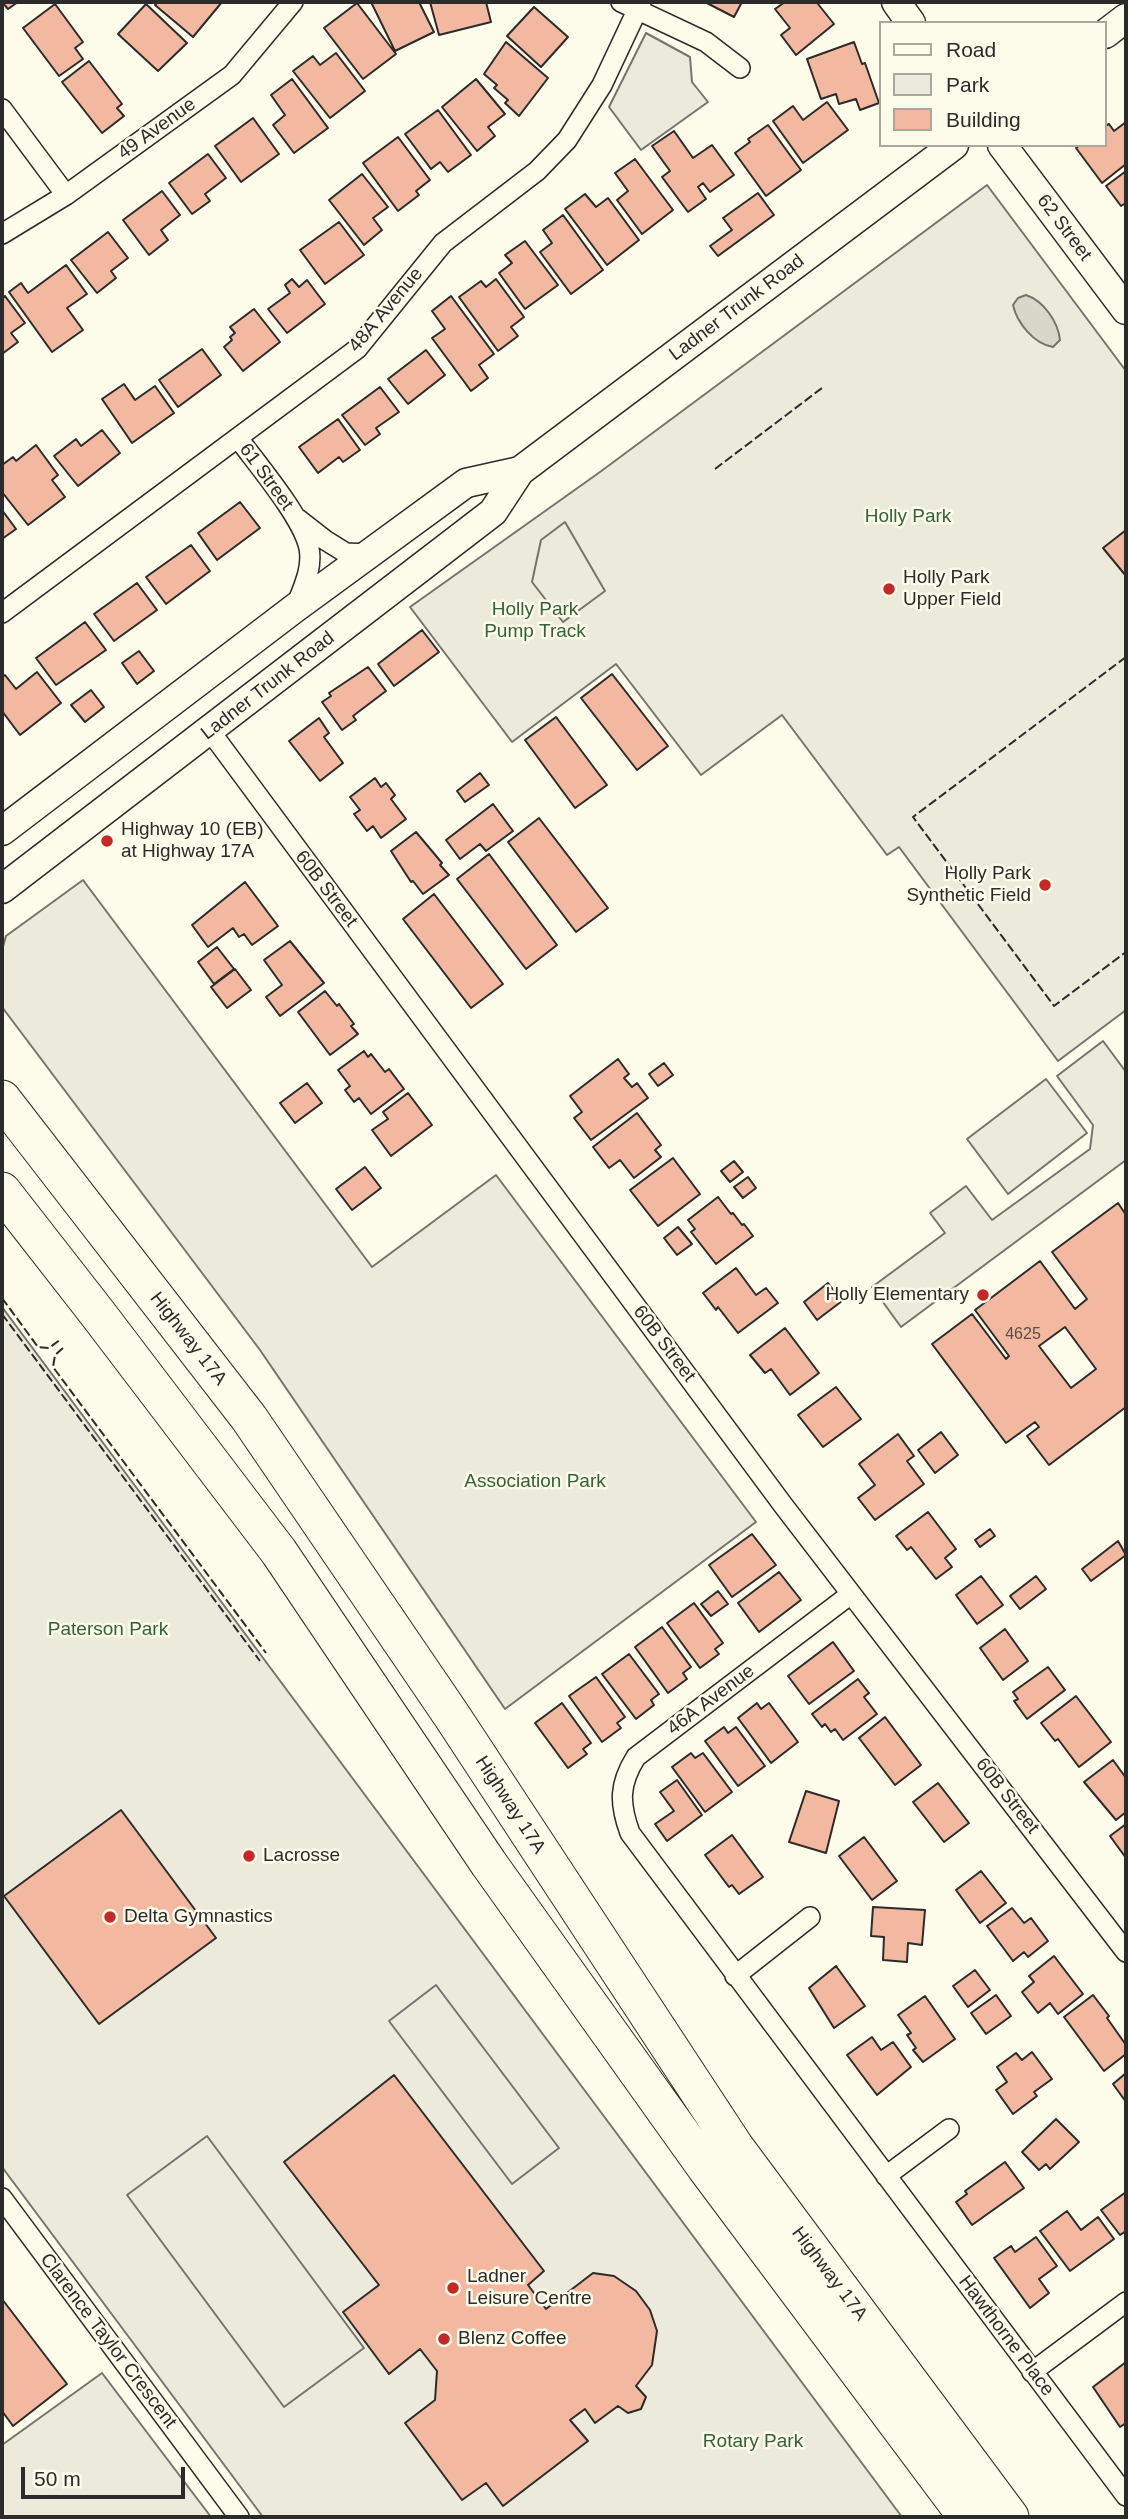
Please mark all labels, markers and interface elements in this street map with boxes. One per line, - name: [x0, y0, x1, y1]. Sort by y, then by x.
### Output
- legend: [880, 21, 1107, 147]
- text: Road: [946, 38, 996, 61]
- text: Park: [946, 73, 989, 96]
- street label: 49 Avenue: [114, 93, 200, 165]
- text: Building: [946, 108, 1021, 131]
- street label: 62 Street: [1032, 190, 1096, 266]
- street label: Ladner Trunk Road: [665, 250, 809, 366]
- street label: 48A Avenue: [344, 263, 428, 357]
- street label: 61 Street: [234, 439, 298, 515]
- park label: Holly Park: [865, 506, 951, 528]
- place label: Holly Park Upper Field: [903, 567, 1001, 611]
- marker: Holly Park Upper Field: [881, 581, 897, 597]
- park label: Holly Park Pump Track: [484, 599, 586, 643]
- street label: Ladner Trunk Road: [197, 627, 339, 745]
- place label: Highway 10 (EB) at Highway 17A: [121, 819, 264, 863]
- marker: Highway 10 (EB) at Highway 17A: [99, 833, 115, 849]
- street label: 60B Street: [290, 846, 362, 932]
- place label: Holly Park Synthetic Field: [906, 863, 1031, 907]
- marker: Holly Park Synthetic Field: [1037, 877, 1053, 893]
- place label: Holly Elementary: [825, 1284, 969, 1306]
- marker: Holly Elementary: [975, 1287, 991, 1303]
- street label: Highway 17A: [145, 1288, 231, 1390]
- street label: 60B Street: [628, 1301, 700, 1387]
- house number: 4625: [1005, 1325, 1041, 1345]
- park label: Association Park: [464, 1471, 606, 1493]
- park label: Paterson Park: [48, 1619, 168, 1641]
- street label: 46A Avenue: [663, 1660, 759, 1740]
- street label: Highway 17A: [470, 1752, 550, 1858]
- street label: 60B Street: [970, 1754, 1044, 1838]
- place label: Lacrosse: [263, 1845, 340, 1867]
- marker: Lacrosse: [241, 1848, 257, 1864]
- place label: Delta Gymnastics: [124, 1906, 273, 1928]
- marker: Delta Gymnastics: [102, 1909, 118, 1925]
- street label: Highway 17A: [786, 2222, 872, 2326]
- street label: Clarence Taylor Crescent: [35, 2249, 181, 2433]
- place label: Ladner Leisure Centre: [467, 2266, 592, 2310]
- street label: Hawthorne Place: [953, 2271, 1059, 2401]
- marker: Ladner Leisure Centre: [445, 2280, 461, 2296]
- place label: Blenz Coffee: [458, 2328, 566, 2350]
- marker: Blenz Coffee: [436, 2331, 452, 2347]
- park label: Rotary Park: [703, 2431, 803, 2453]
- scale bar: [24, 2452, 189, 2496]
- text: 50 m: [34, 2467, 81, 2490]

